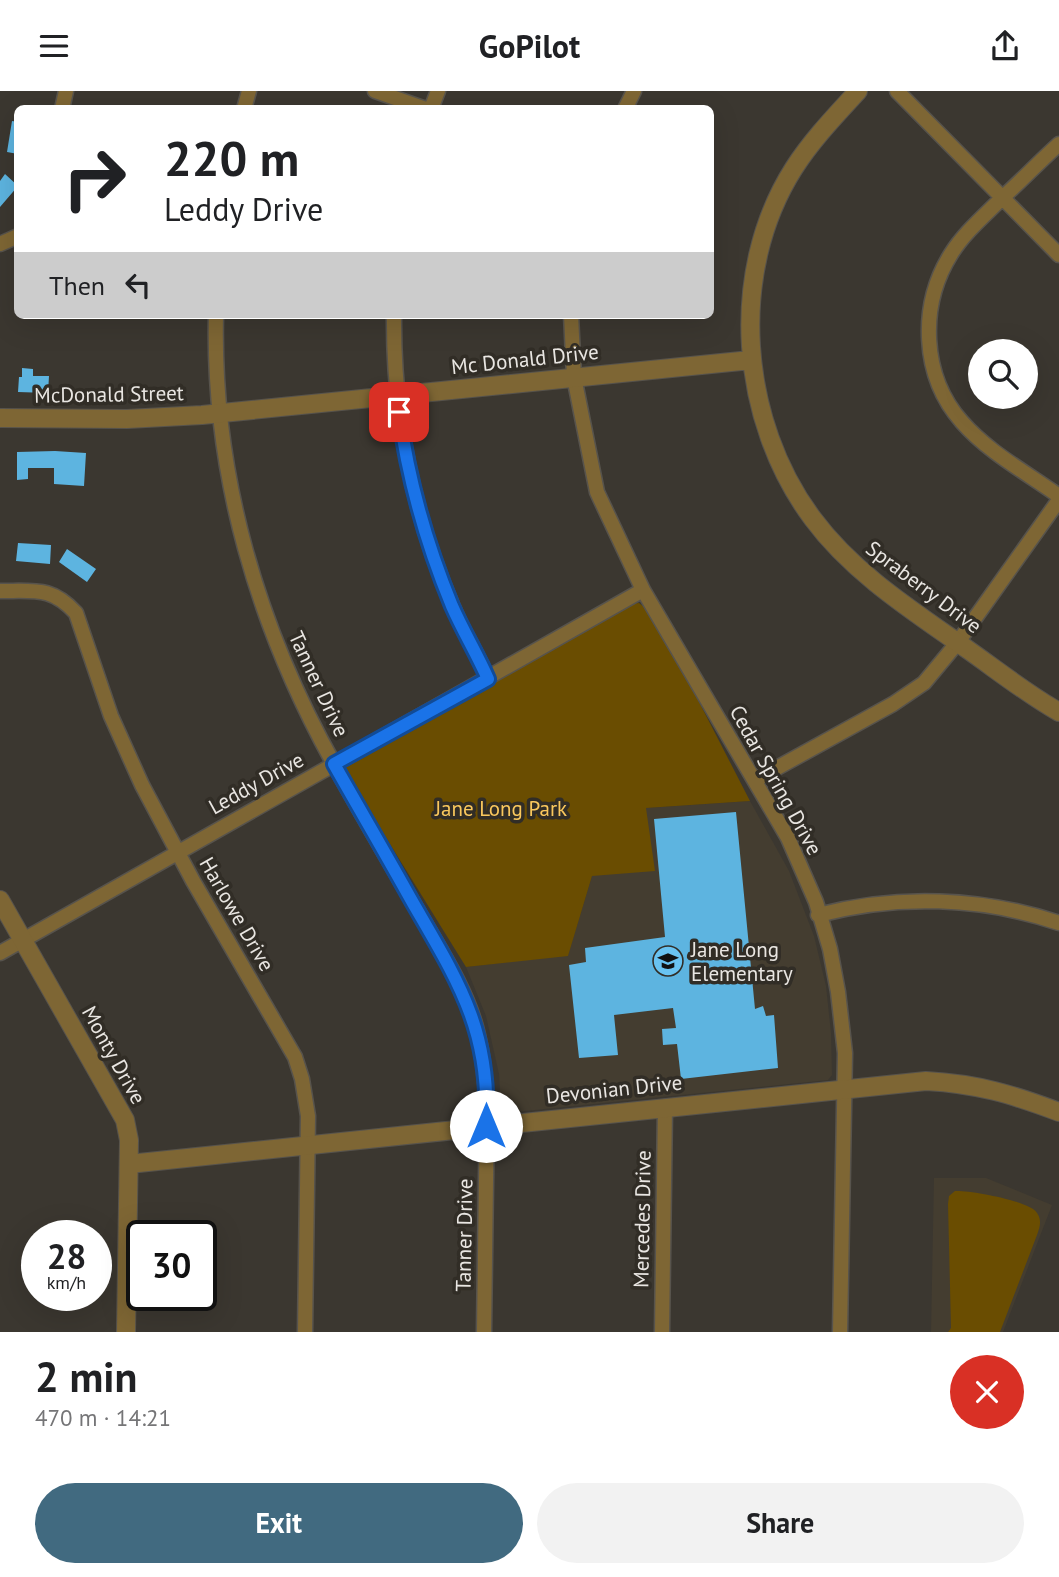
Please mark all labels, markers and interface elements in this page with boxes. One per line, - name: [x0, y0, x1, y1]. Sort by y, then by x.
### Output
- text: GoPilot: [479, 25, 580, 67]
- icon: menu: [35, 27, 73, 65]
- icon: share: [986, 27, 1024, 65]
- text: 220 m: [164, 126, 299, 190]
- icon: right: [49, 133, 140, 224]
- text: Leddy Drive: [164, 188, 323, 230]
- icon: left: [119, 266, 157, 304]
- text: Then: [49, 269, 105, 302]
- street label: Mc Donald Drive: [450, 338, 600, 380]
- map controls: [968, 339, 1038, 409]
- button: search: [968, 339, 1038, 409]
- street label: McDonald Street: [34, 379, 184, 409]
- pin: [369, 382, 429, 442]
- icon: arrive: [380, 393, 418, 431]
- street label: Spraberry Drive: [861, 535, 987, 639]
- street label: Tanner Drive: [283, 627, 355, 741]
- street label: Cedar Spring Drive: [724, 700, 828, 860]
- street label: Leddy Drive: [204, 746, 308, 820]
- park label: Jane Long Park: [434, 795, 567, 822]
- street label: Harlowe Drive: [193, 852, 281, 976]
- place label: Jane Long Elementary: [690, 936, 793, 987]
- school or university icon: Jane Long Elementary: [651, 944, 685, 978]
- street label: Monty Drive: [76, 1001, 152, 1109]
- street label: Devonian Drive: [545, 1068, 683, 1110]
- position arrow: [449, 1089, 523, 1163]
- street label: Mercedes Drive: [627, 1150, 657, 1288]
- street label: Tanner Drive: [450, 1178, 478, 1292]
- speed limit sign: 30: [126, 1220, 217, 1311]
- text: 28: [47, 1233, 86, 1279]
- text: km/h: [47, 1271, 86, 1294]
- text: 2 min: [35, 1349, 137, 1404]
- button: close: [950, 1355, 1024, 1429]
- text: 470 m · 14:21: [35, 1403, 171, 1432]
- button: Exit: [35, 1483, 523, 1563]
- button: Share: [537, 1483, 1024, 1563]

